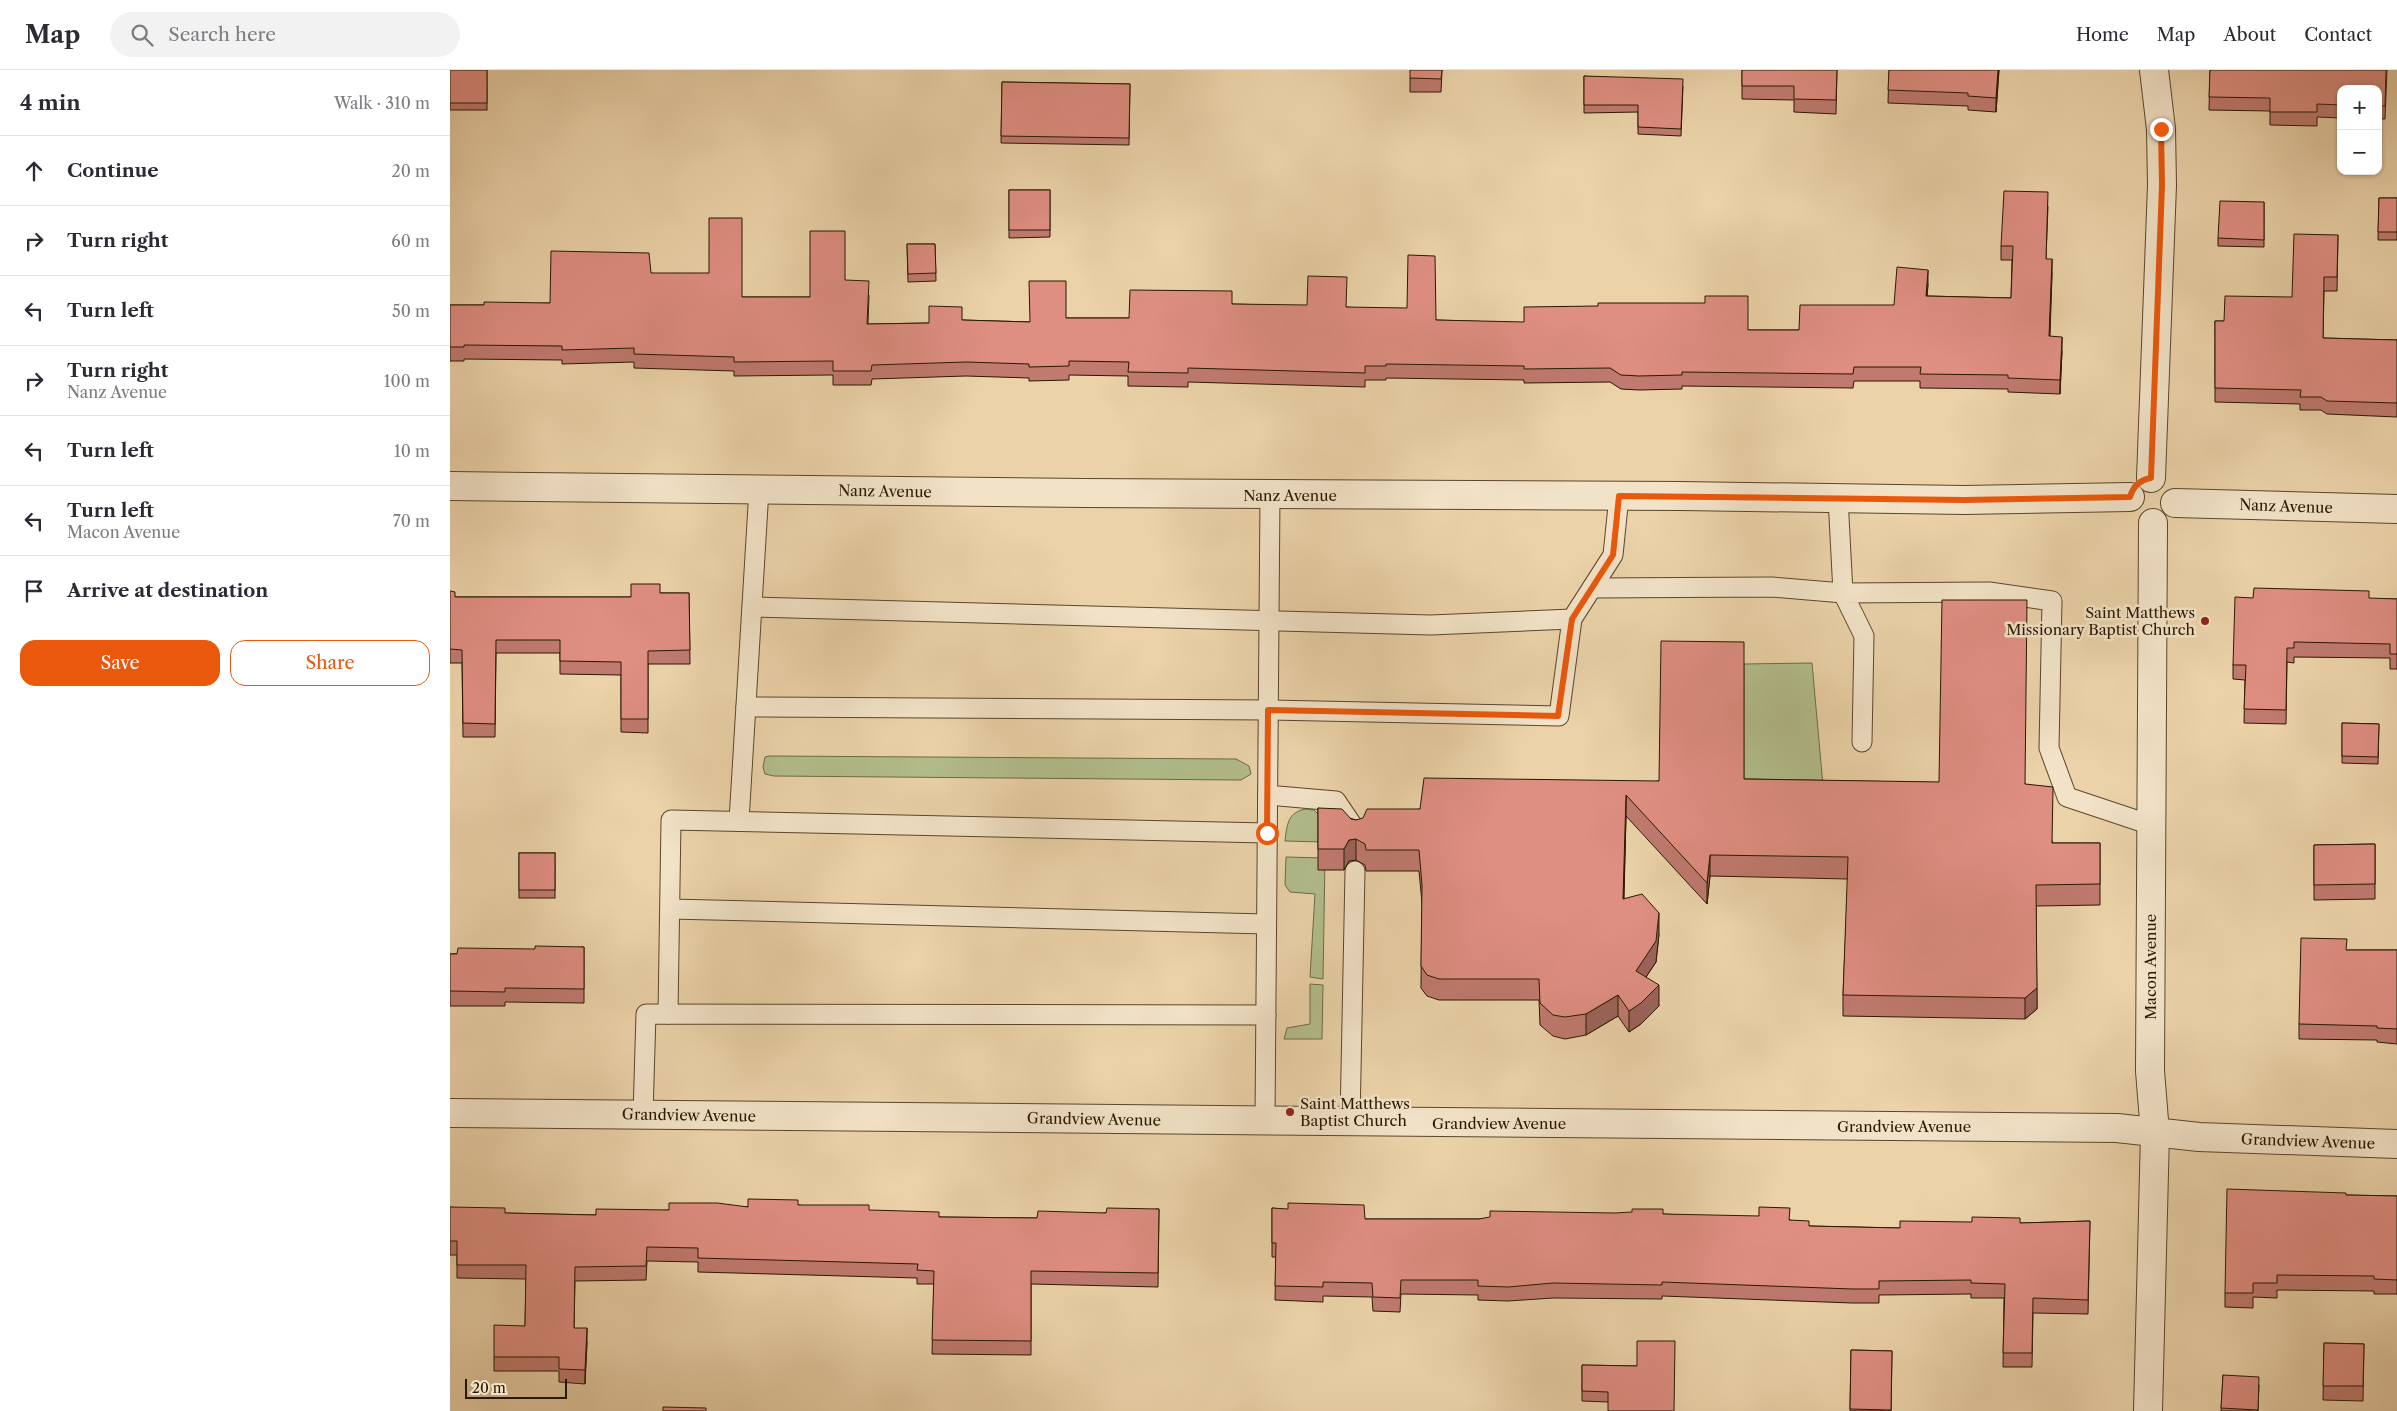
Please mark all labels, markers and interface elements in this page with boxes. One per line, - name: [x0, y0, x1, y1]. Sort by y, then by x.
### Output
- search box: [110, 12, 460, 57]
- text: Map: [25, 20, 80, 49]
- icon: search: [128, 21, 156, 49]
- text: Search here: [168, 23, 276, 46]
- text: Home: [2076, 24, 2129, 46]
- text: Map: [2157, 24, 2195, 46]
- text: About: [2223, 24, 2276, 46]
- text: Contact: [2304, 24, 2372, 46]
- map controls: [2337, 85, 2382, 175]
- button: +: [2337, 85, 2382, 130]
- text: 4 min: [20, 90, 81, 115]
- text: Walk · 310 m: [334, 93, 430, 113]
- route end: [2150, 118, 2173, 141]
- button: −: [2337, 130, 2382, 175]
- icon: ahead: [20, 157, 48, 185]
- text: Continue: [67, 159, 159, 182]
- text: 20 m: [391, 161, 430, 181]
- icon: right: [20, 227, 48, 255]
- text: Turn right: [67, 229, 168, 252]
- text: 60 m: [391, 231, 430, 251]
- icon: left: [20, 297, 48, 325]
- text: Turn left: [67, 299, 154, 322]
- text: 50 m: [392, 301, 430, 321]
- text: Turn right: [67, 359, 168, 382]
- icon: right: [20, 367, 48, 395]
- text: 100 m: [384, 371, 430, 391]
- text: Nanz Avenue: [67, 382, 167, 402]
- icon: left: [20, 437, 48, 465]
- text: Turn left: [67, 439, 154, 462]
- text: 10 m: [394, 441, 430, 461]
- street label: Nanz Avenue: [838, 481, 932, 501]
- street label: Nanz Avenue: [1243, 486, 1337, 505]
- street label: Nanz Avenue: [2239, 495, 2333, 517]
- text: Turn left: [67, 499, 154, 522]
- icon: left: [20, 507, 48, 535]
- text: 70 m: [393, 511, 430, 531]
- text: Macon Avenue: [67, 522, 180, 542]
- icon: arrive: [20, 577, 48, 605]
- text: Arrive at destination: [67, 579, 268, 602]
- place label: Saint Matthews Missionary Baptist Church: [2006, 603, 2196, 639]
- marker: Saint Matthews Missionary Baptist Church: [2199, 615, 2211, 627]
- button: Save: [20, 640, 220, 686]
- button: Share: [230, 640, 430, 686]
- route start: [1256, 822, 1279, 845]
- street label: Macon Avenue: [2141, 914, 2160, 1020]
- place label: Saint Matthews Baptist Church: [1300, 1094, 1410, 1130]
- street label: Grandview Avenue: [622, 1104, 756, 1126]
- marker: Saint Matthews Baptist Church: [1284, 1106, 1296, 1118]
- street label: Grandview Avenue: [1027, 1108, 1161, 1130]
- street label: Grandview Avenue: [1432, 1114, 1566, 1133]
- street label: Grandview Avenue: [1837, 1117, 1971, 1136]
- street label: Grandview Avenue: [2241, 1129, 2375, 1153]
- scale bar: [465, 1376, 568, 1399]
- text: 20 m: [472, 1379, 506, 1397]

